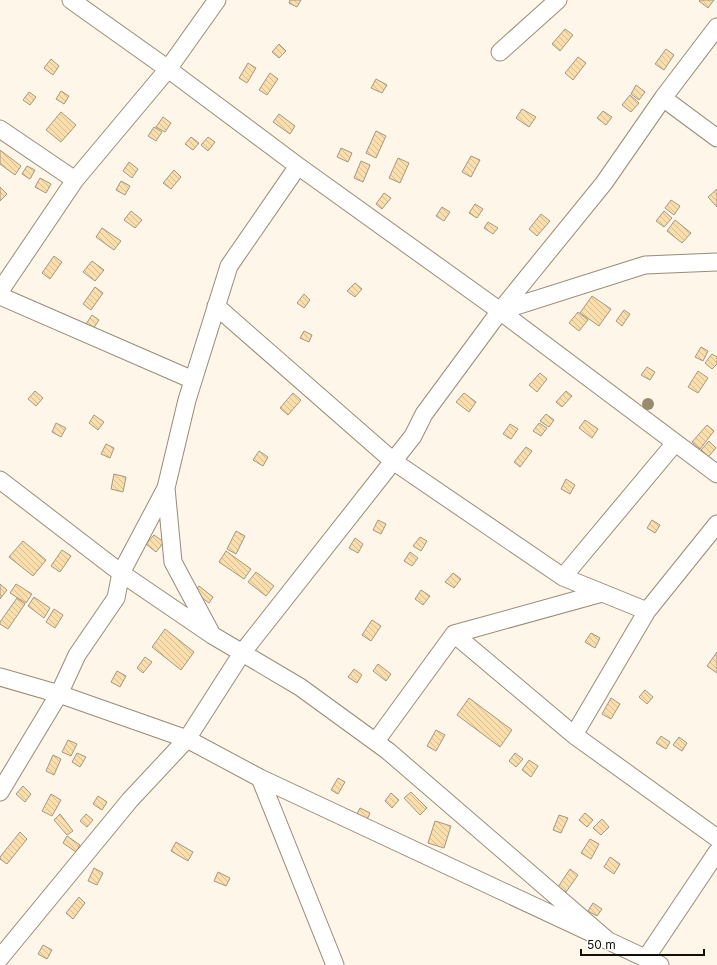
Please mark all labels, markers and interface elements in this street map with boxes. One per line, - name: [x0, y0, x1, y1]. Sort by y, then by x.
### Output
- scale bar: [581, 931, 704, 957]
- text: 50 m: [587, 937, 616, 952]

